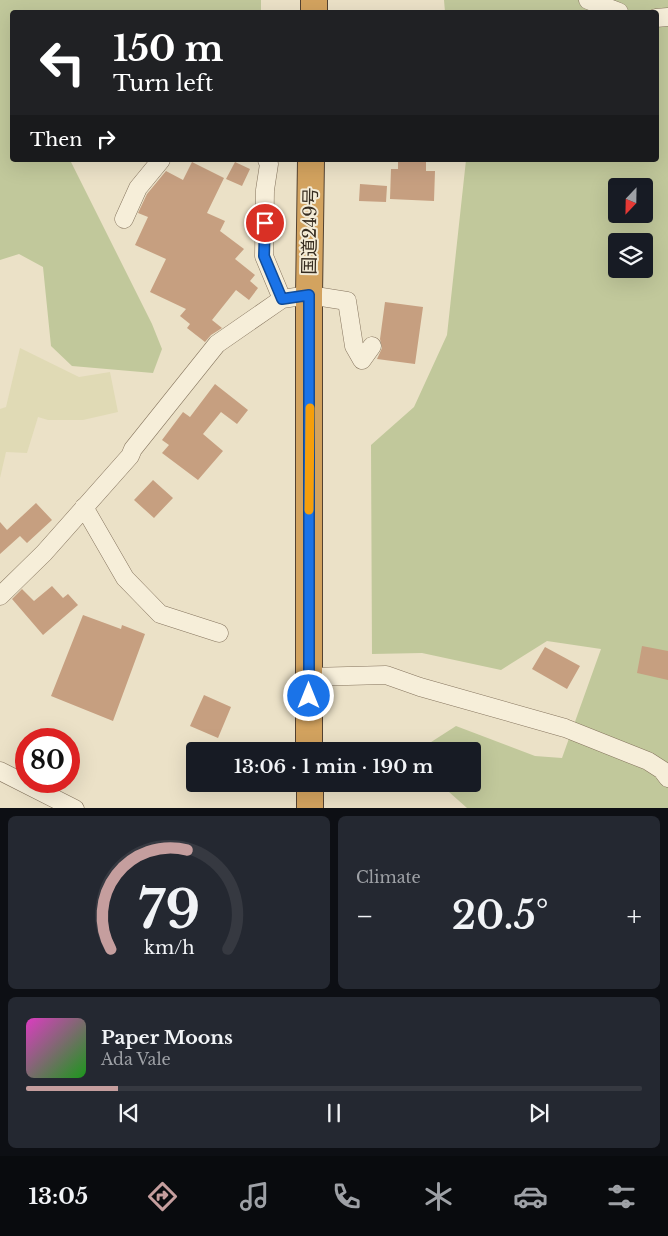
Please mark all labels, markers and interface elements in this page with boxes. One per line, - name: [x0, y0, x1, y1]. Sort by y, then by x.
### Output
- text: 150 m: [113, 27, 224, 70]
- icon: left: [30, 30, 95, 95]
- text: Turn left: [113, 70, 213, 97]
- icon: right: [92, 125, 120, 153]
- text: Then: [30, 128, 82, 151]
- north arrow: [608, 178, 652, 222]
- map controls: [608, 178, 653, 278]
- street label: 国道249号: [298, 187, 322, 275]
- pin: [244, 202, 286, 244]
- icon: arrive: [251, 209, 279, 237]
- button: layers: [608, 233, 653, 278]
- position arrow: [282, 669, 334, 721]
- speed limit sign: 80: [15, 728, 80, 793]
- text: 13:06 · 1 min · 190 m: [234, 755, 433, 778]
- text: Climate: [356, 867, 421, 887]
- text: 79: [138, 878, 200, 942]
- text: 20.5°: [452, 892, 549, 939]
- text: −: [356, 899, 374, 934]
- text: +: [627, 899, 642, 934]
- text: km/h: [144, 937, 194, 959]
- text: Paper Moons: [101, 1026, 233, 1049]
- text: Ada Vale: [101, 1049, 171, 1069]
- icon: previous: [115, 1099, 143, 1127]
- icon: pause: [320, 1099, 348, 1127]
- icon: next: [525, 1099, 553, 1127]
- icon: directions: [145, 1179, 180, 1214]
- icon: music: [237, 1179, 272, 1214]
- icon: phone: [329, 1179, 364, 1214]
- icon: climate: [421, 1179, 456, 1214]
- icon: car: [513, 1179, 548, 1214]
- icon: filters: [604, 1179, 639, 1214]
- text: 13:05: [28, 1183, 88, 1210]

